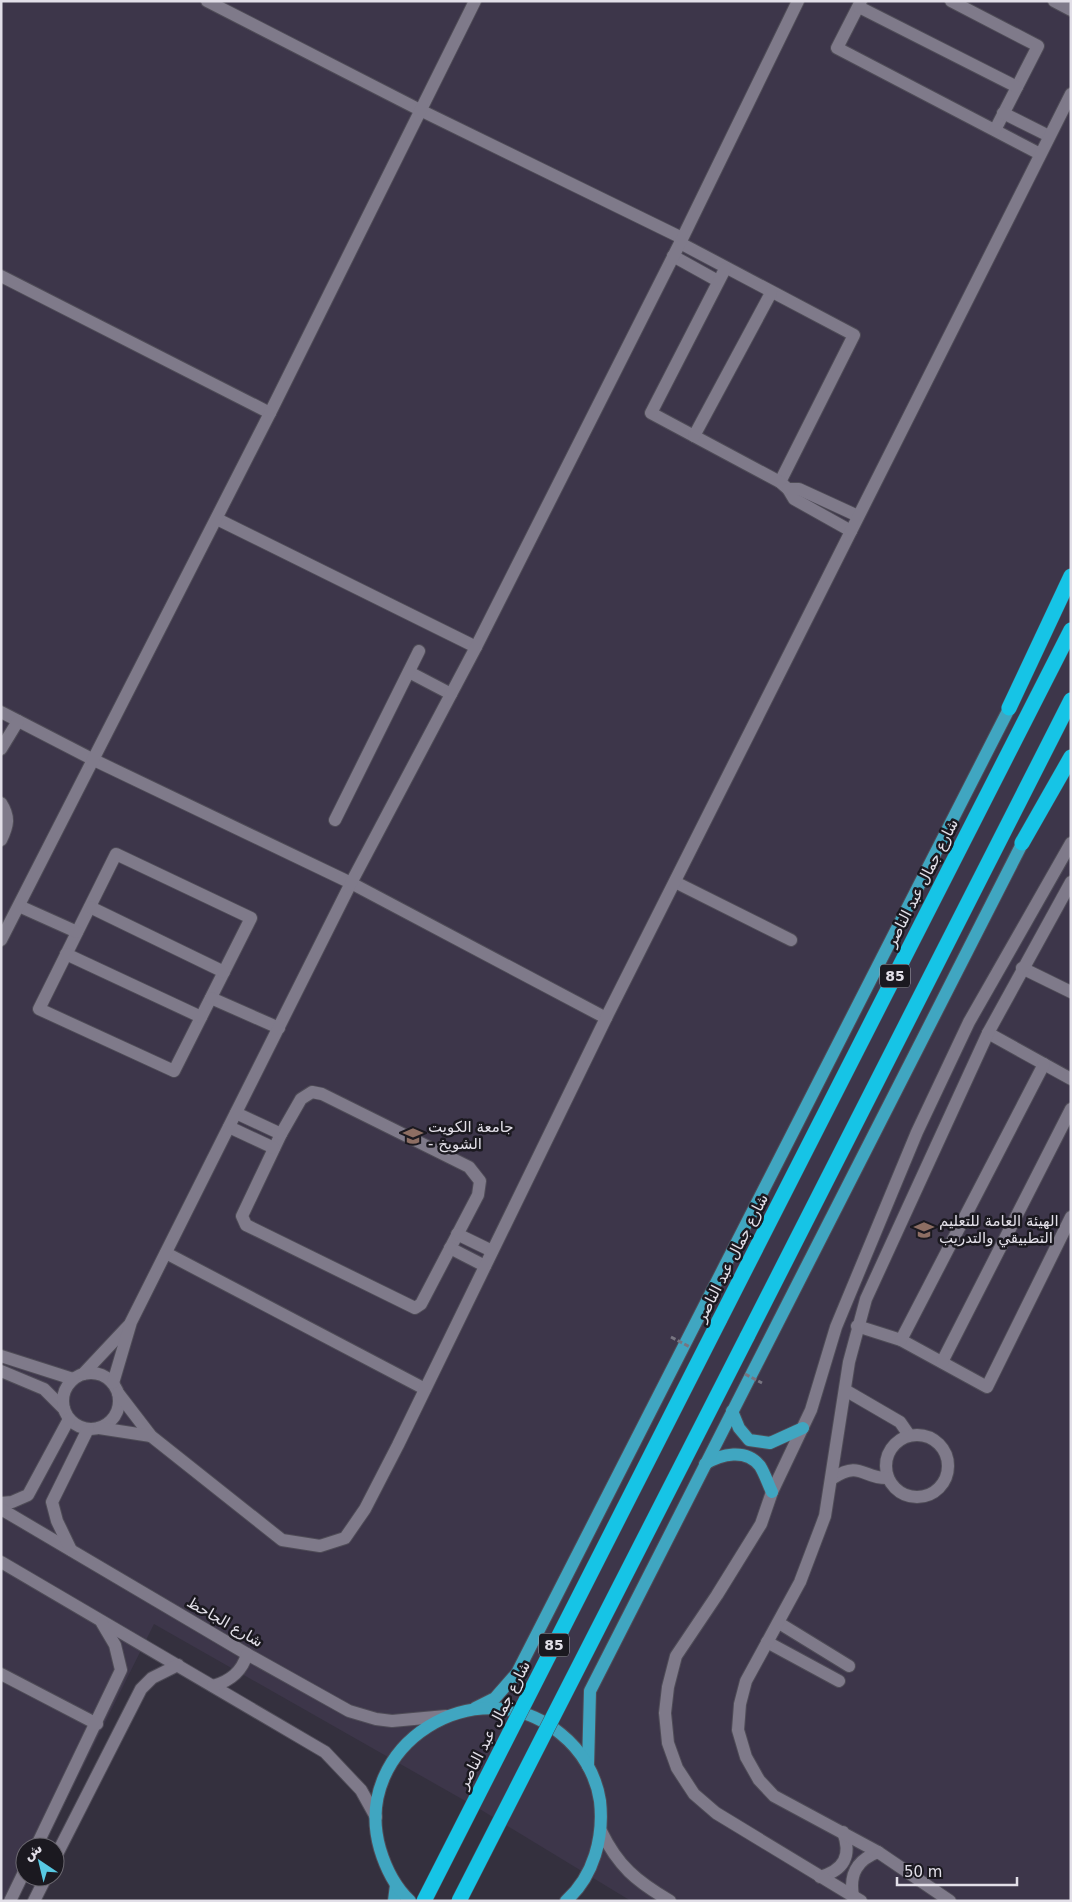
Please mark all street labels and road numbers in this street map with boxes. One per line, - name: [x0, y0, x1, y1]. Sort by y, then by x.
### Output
- street label: شارع جمال عبد الناصر: [881, 816, 962, 951]
- road number: 85: [880, 964, 910, 988]
- street label: شارع جمال عبد الناصر: [691, 1191, 772, 1326]
- street label: شارع الجاحظ: [184, 1593, 266, 1651]
- road number: 85: [539, 1634, 569, 1656]
- street label: شارع جمال عبد الناصر: [453, 1658, 534, 1793]

